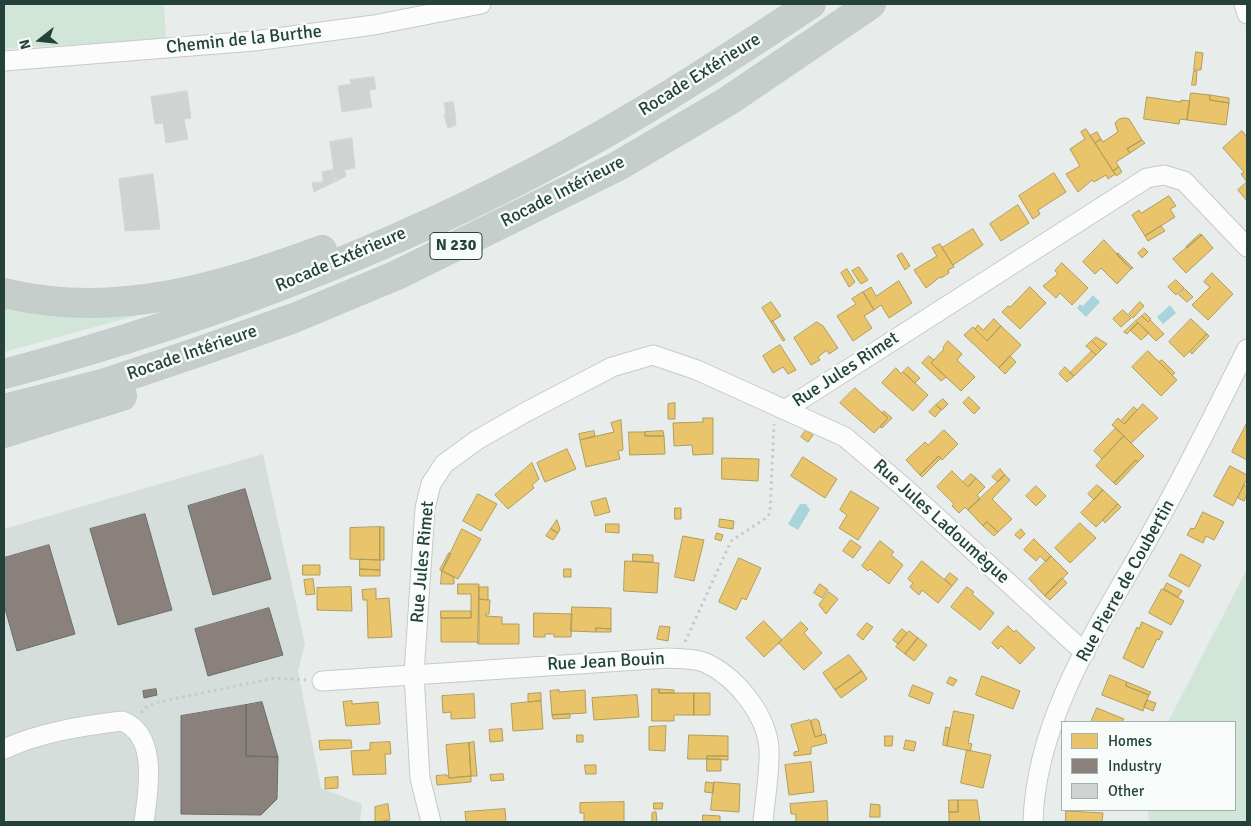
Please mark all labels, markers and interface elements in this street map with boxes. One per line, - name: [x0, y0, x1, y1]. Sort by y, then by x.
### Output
- north arrow: [15, 15, 65, 65]
- street label: Chemin de la Burthe: [165, 21, 323, 59]
- street label: Rocade Extérieure: [635, 29, 765, 121]
- text: N: [16, 37, 35, 51]
- street label: Rocade Intérieure: [497, 151, 629, 233]
- street label: Rocade Extérieure: [273, 223, 409, 297]
- road number: N 230: [430, 232, 482, 260]
- street label: Rocade Intérieure: [124, 321, 260, 385]
- street label: Rue Jules Rimet: [789, 328, 903, 412]
- street label: Rue Jules Ladoumègue: [868, 455, 1014, 589]
- street label: Rue Pierre de Coubertin: [1072, 496, 1180, 666]
- street label: Rue Jules Rimet: [407, 500, 439, 624]
- street label: Rue Jean Bouin: [547, 648, 665, 676]
- legend: [1061, 721, 1236, 811]
- text: Homes: [1108, 732, 1152, 750]
- text: Industry: [1108, 757, 1161, 775]
- text: Other: [1108, 782, 1144, 800]

